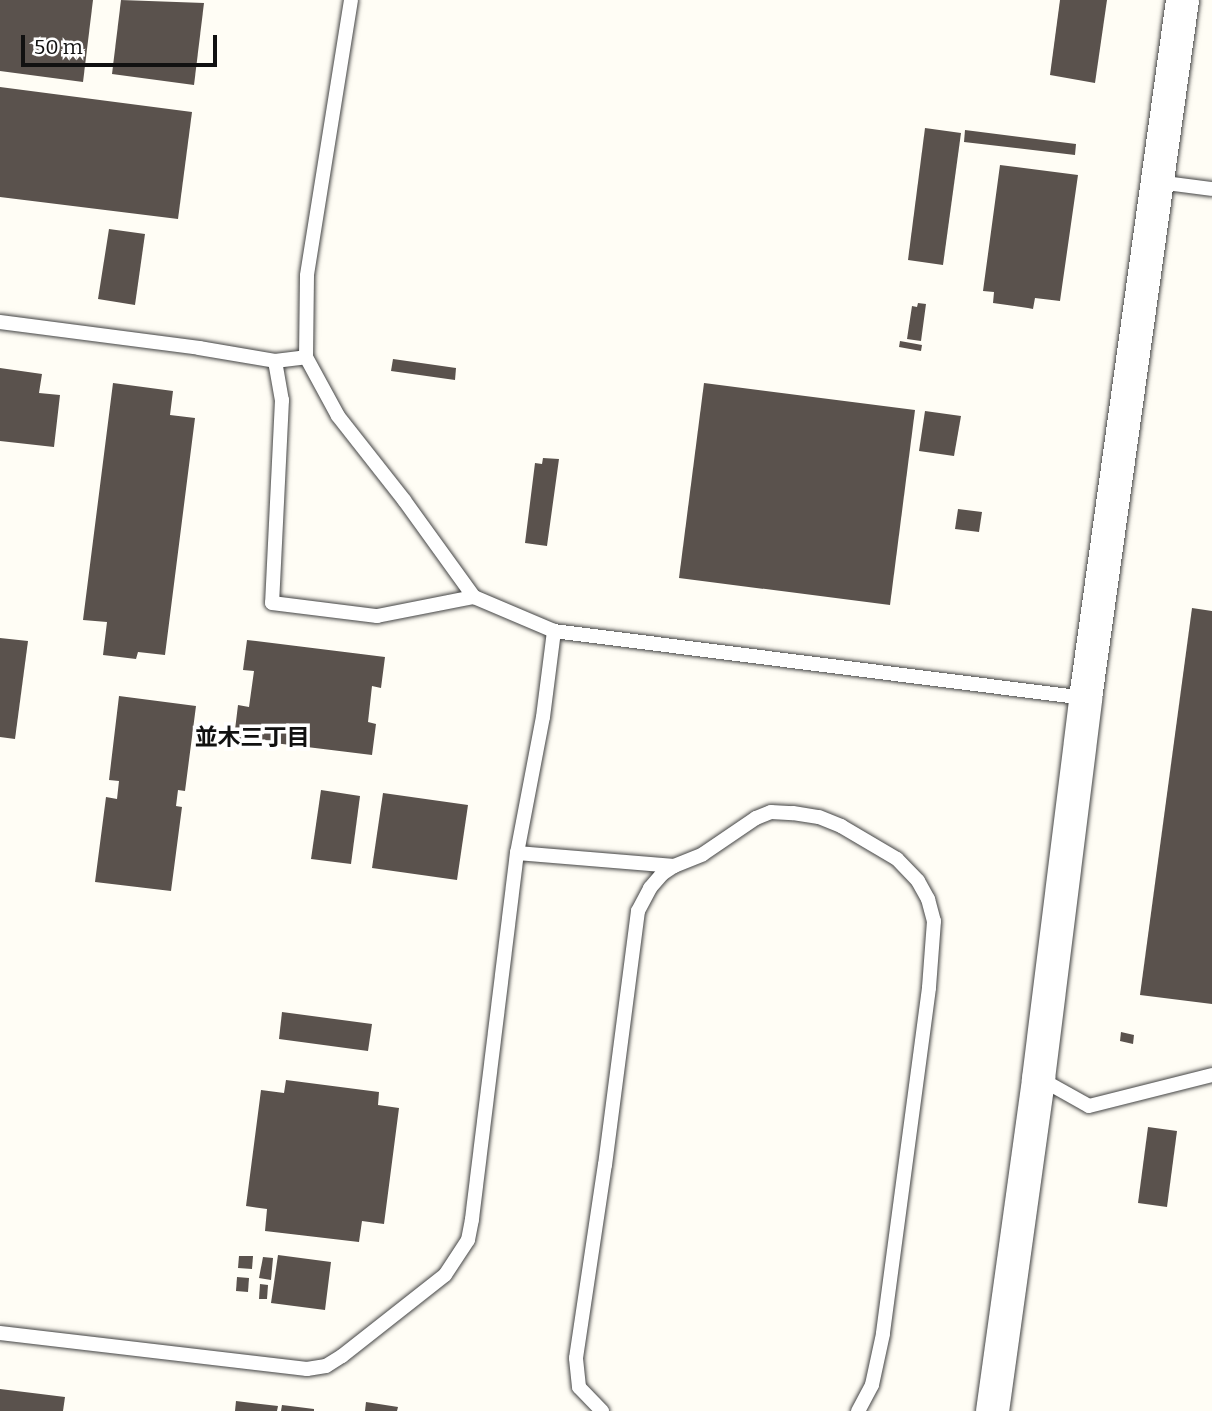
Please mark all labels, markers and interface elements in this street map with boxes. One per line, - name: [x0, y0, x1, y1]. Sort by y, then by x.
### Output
- scale bar: [24, 21, 220, 65]
- text: 50 m: [34, 34, 83, 60]
- district label: 並木三丁目: [195, 723, 309, 751]

